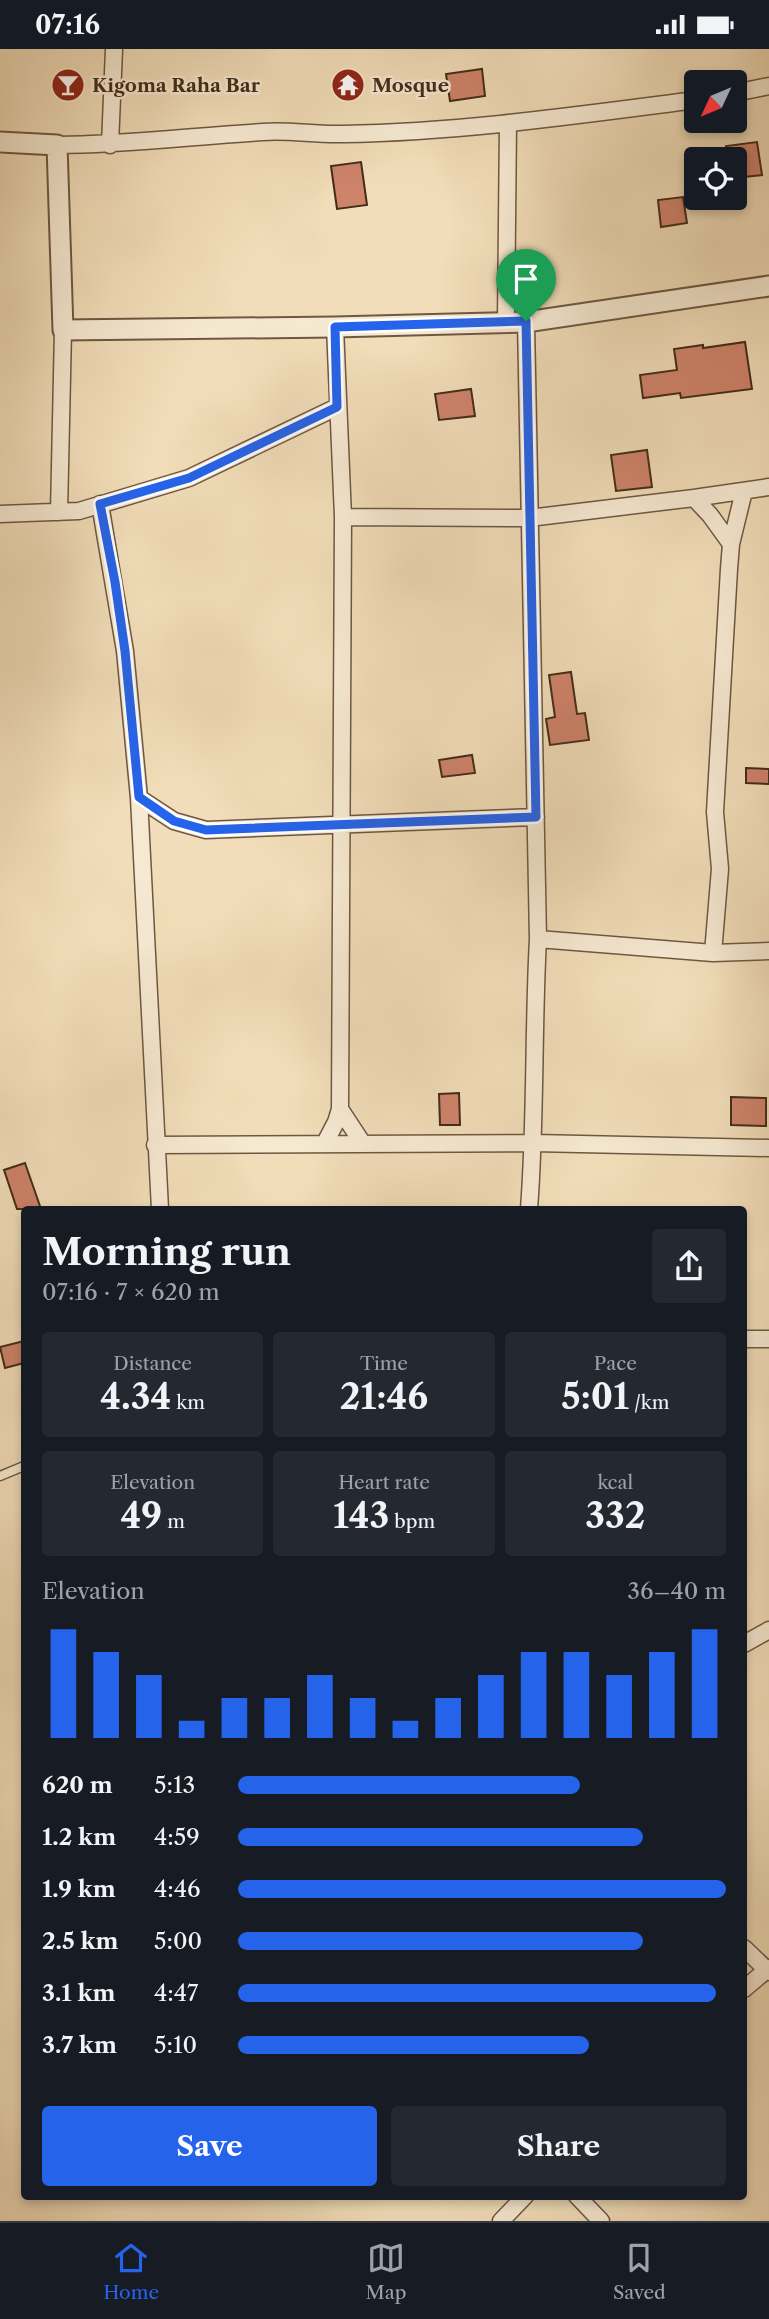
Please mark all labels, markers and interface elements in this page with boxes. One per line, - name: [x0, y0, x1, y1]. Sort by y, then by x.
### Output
- text: 07:16: [35, 9, 100, 41]
- bar icon: Kigoma Raha Bar: [49, 66, 87, 104]
- temple icon: Mosque: [329, 66, 367, 104]
- north arrow: [684, 70, 747, 133]
- map controls: [684, 70, 747, 210]
- place label: Kigoma Raha Bar: [92, 74, 261, 97]
- place label: Mosque: [372, 74, 449, 97]
- button: locate: [684, 147, 747, 210]
- pin: [496, 249, 556, 321]
- icon: arrive: [507, 260, 545, 298]
- text: Morning run: [42, 1228, 291, 1275]
- button: share: [652, 1229, 726, 1303]
- text: 07:16 · 7 × 620 m: [42, 1278, 220, 1306]
- text: Distance: [113, 1352, 192, 1375]
- text: Time: [360, 1352, 408, 1375]
- text: Pace: [594, 1352, 637, 1375]
- text: 4.34: [100, 1375, 171, 1418]
- text: 21:46: [340, 1375, 428, 1418]
- text: 5:01: [561, 1375, 629, 1418]
- text: km: [171, 1391, 205, 1414]
- text: /km: [629, 1391, 670, 1414]
- text: Elevation: [110, 1471, 195, 1494]
- text: Heart rate: [338, 1471, 430, 1494]
- text: kcal: [597, 1471, 633, 1494]
- text: 49: [120, 1494, 162, 1537]
- text: 143: [333, 1494, 389, 1537]
- text: 332: [585, 1494, 645, 1537]
- text: m: [162, 1510, 185, 1533]
- text: bpm: [389, 1510, 435, 1533]
- text: Elevation: [42, 1577, 145, 1605]
- text: 36–40 m: [627, 1577, 726, 1605]
- text: 620 m: [42, 1771, 113, 1799]
- text: 5:13: [154, 1771, 195, 1799]
- text: 1.2 km: [42, 1823, 116, 1851]
- text: 4:59: [154, 1823, 200, 1851]
- text: 1.9 km: [42, 1875, 116, 1903]
- text: 4:46: [154, 1875, 201, 1903]
- text: 2.5 km: [42, 1927, 118, 1955]
- text: 5:00: [154, 1927, 202, 1955]
- text: 3.1 km: [42, 1979, 116, 2007]
- text: 4:47: [154, 1979, 198, 2007]
- text: 3.7 km: [42, 2031, 117, 2059]
- text: 5:10: [154, 2031, 197, 2059]
- button: Save: [42, 2106, 377, 2186]
- button: Share: [391, 2106, 726, 2186]
- tab: Home: [103, 2239, 159, 2304]
- tab: Map: [366, 2239, 406, 2304]
- tab: Saved: [613, 2239, 666, 2304]

